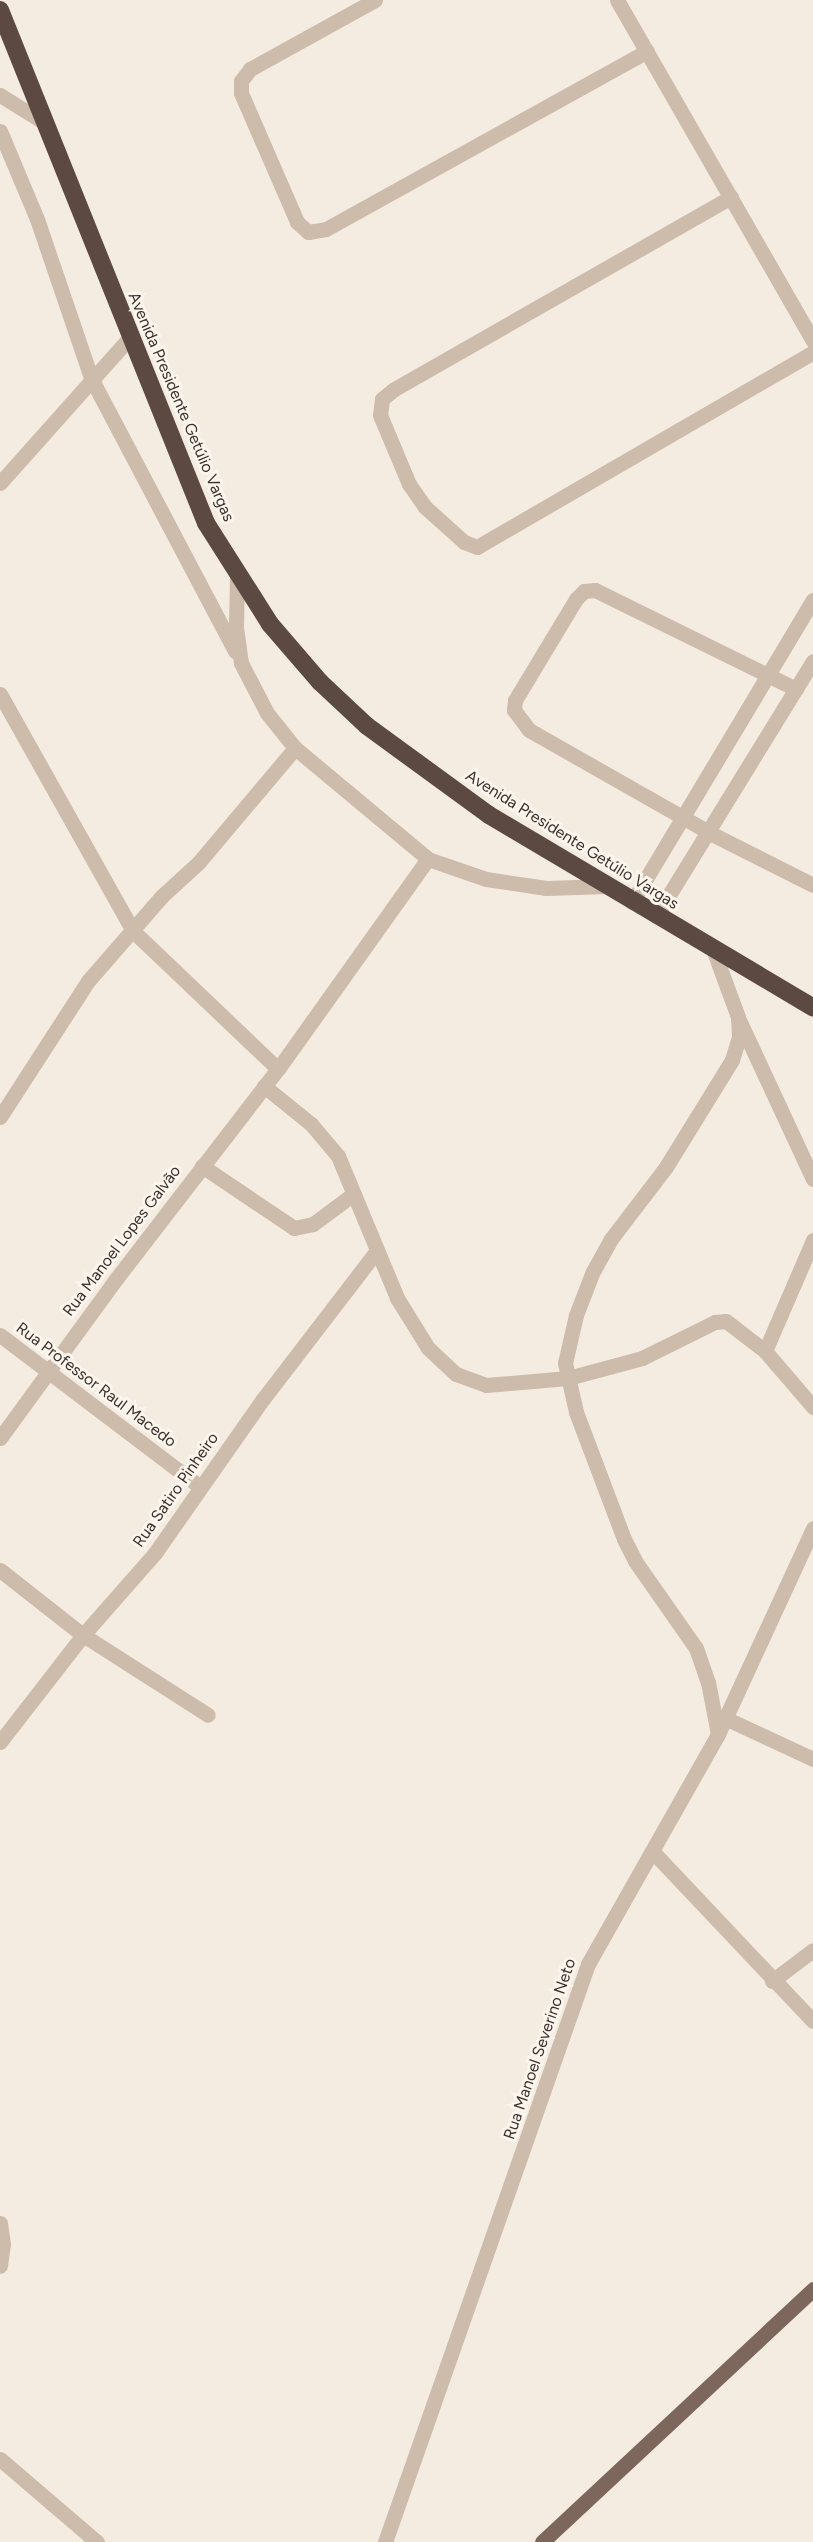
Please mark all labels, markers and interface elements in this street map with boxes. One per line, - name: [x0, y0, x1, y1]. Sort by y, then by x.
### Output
- street label: Avenida Presidente Getúlio Vargas: [124, 289, 238, 525]
- street label: Avenida Presidente Getúlio Vargas: [462, 766, 682, 914]
- street label: Rua Manoel Lopes Galvão: [59, 1162, 185, 1320]
- street label: Rua Professor Raul Macedo: [12, 1319, 180, 1451]
- street label: Rua Satiro Pinheiro: [129, 1429, 223, 1551]
- street label: Rua Manoel Severino Neto: [500, 1956, 580, 2142]

